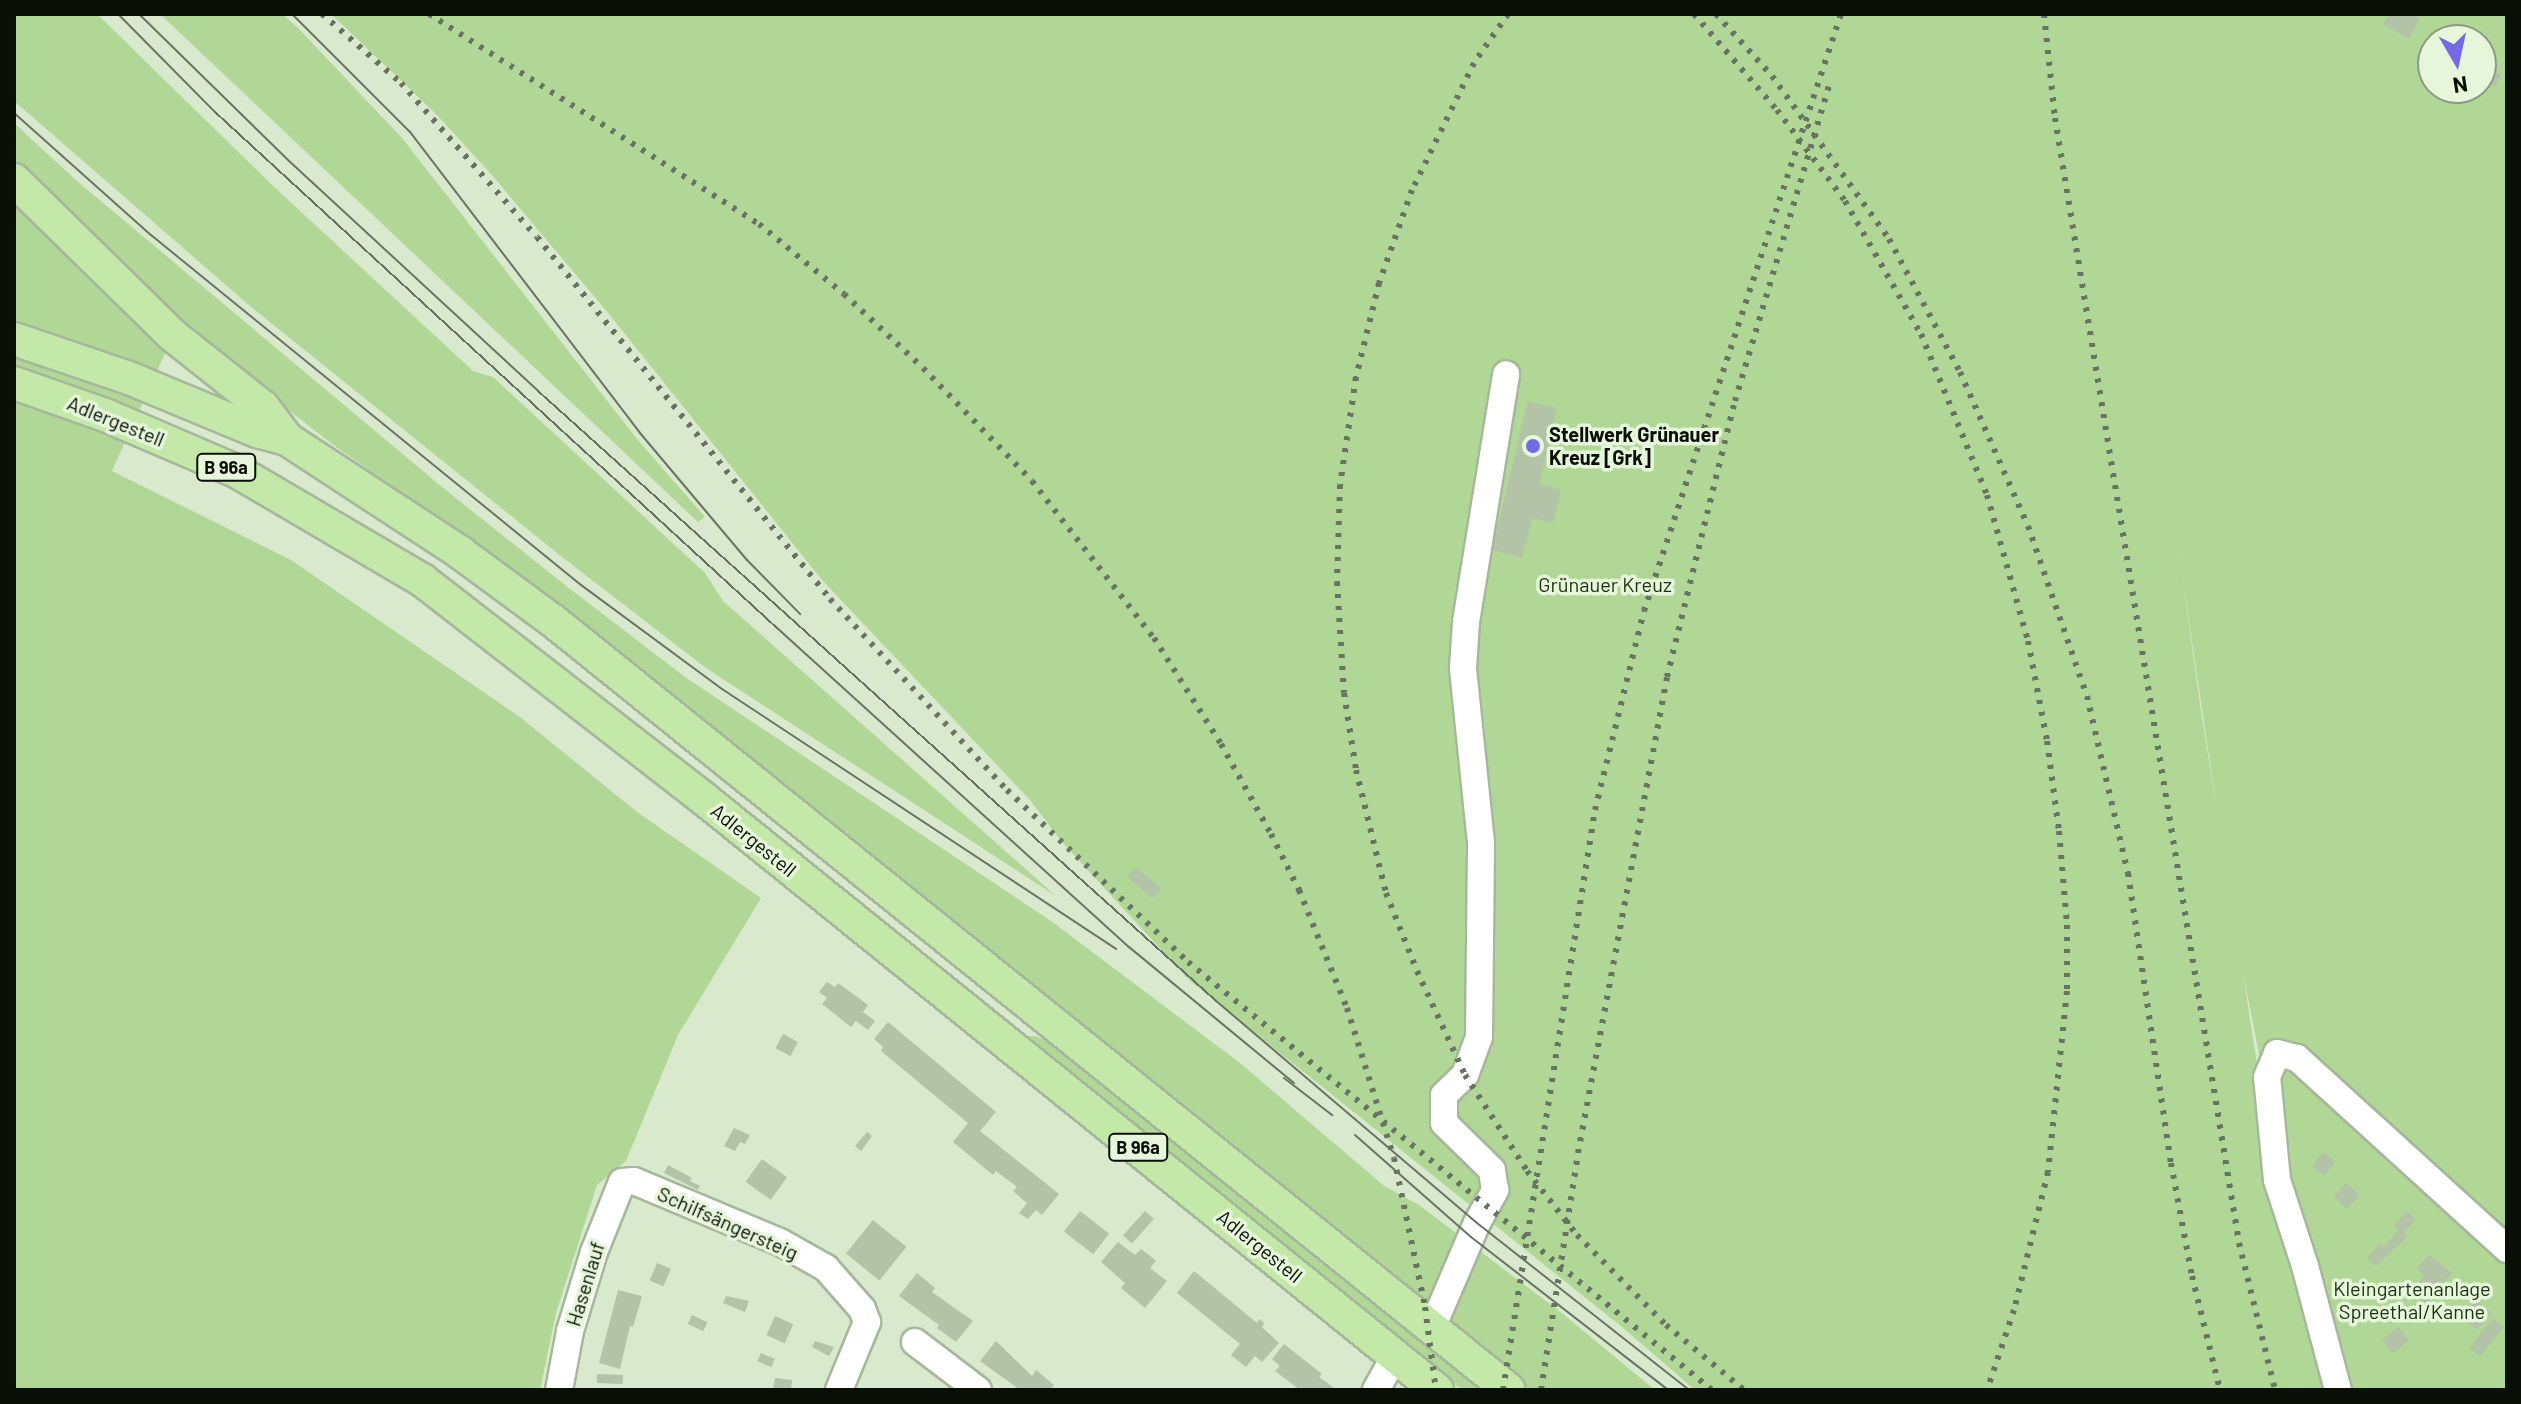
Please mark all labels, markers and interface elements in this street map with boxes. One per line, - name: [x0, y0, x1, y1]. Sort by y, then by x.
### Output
- north arrow: [2417, 24, 2497, 104]
- text: N: [2451, 72, 2470, 100]
- street label: Adlergestell: [64, 391, 168, 451]
- place label: Stellwerk Grünauer Kreuz [Grk]: [1549, 422, 1719, 469]
- marker: Stellwerk Grünauer Kreuz [Grk]: [1524, 437, 1542, 455]
- road number: B 96a: [196, 453, 256, 481]
- park label: Grünauer Kreuz: [1538, 572, 1672, 596]
- street label: Adlergestell: [707, 798, 801, 882]
- road number: B 96a: [1108, 1133, 1168, 1161]
- street label: Schilfsängersteig: [654, 1181, 802, 1265]
- street label: Adlergestell: [1213, 1204, 1307, 1288]
- street label: Hasenlauf: [561, 1239, 609, 1329]
- park label: Kleingartenanlage Spreethal/Kanne: [2333, 1277, 2491, 1324]

